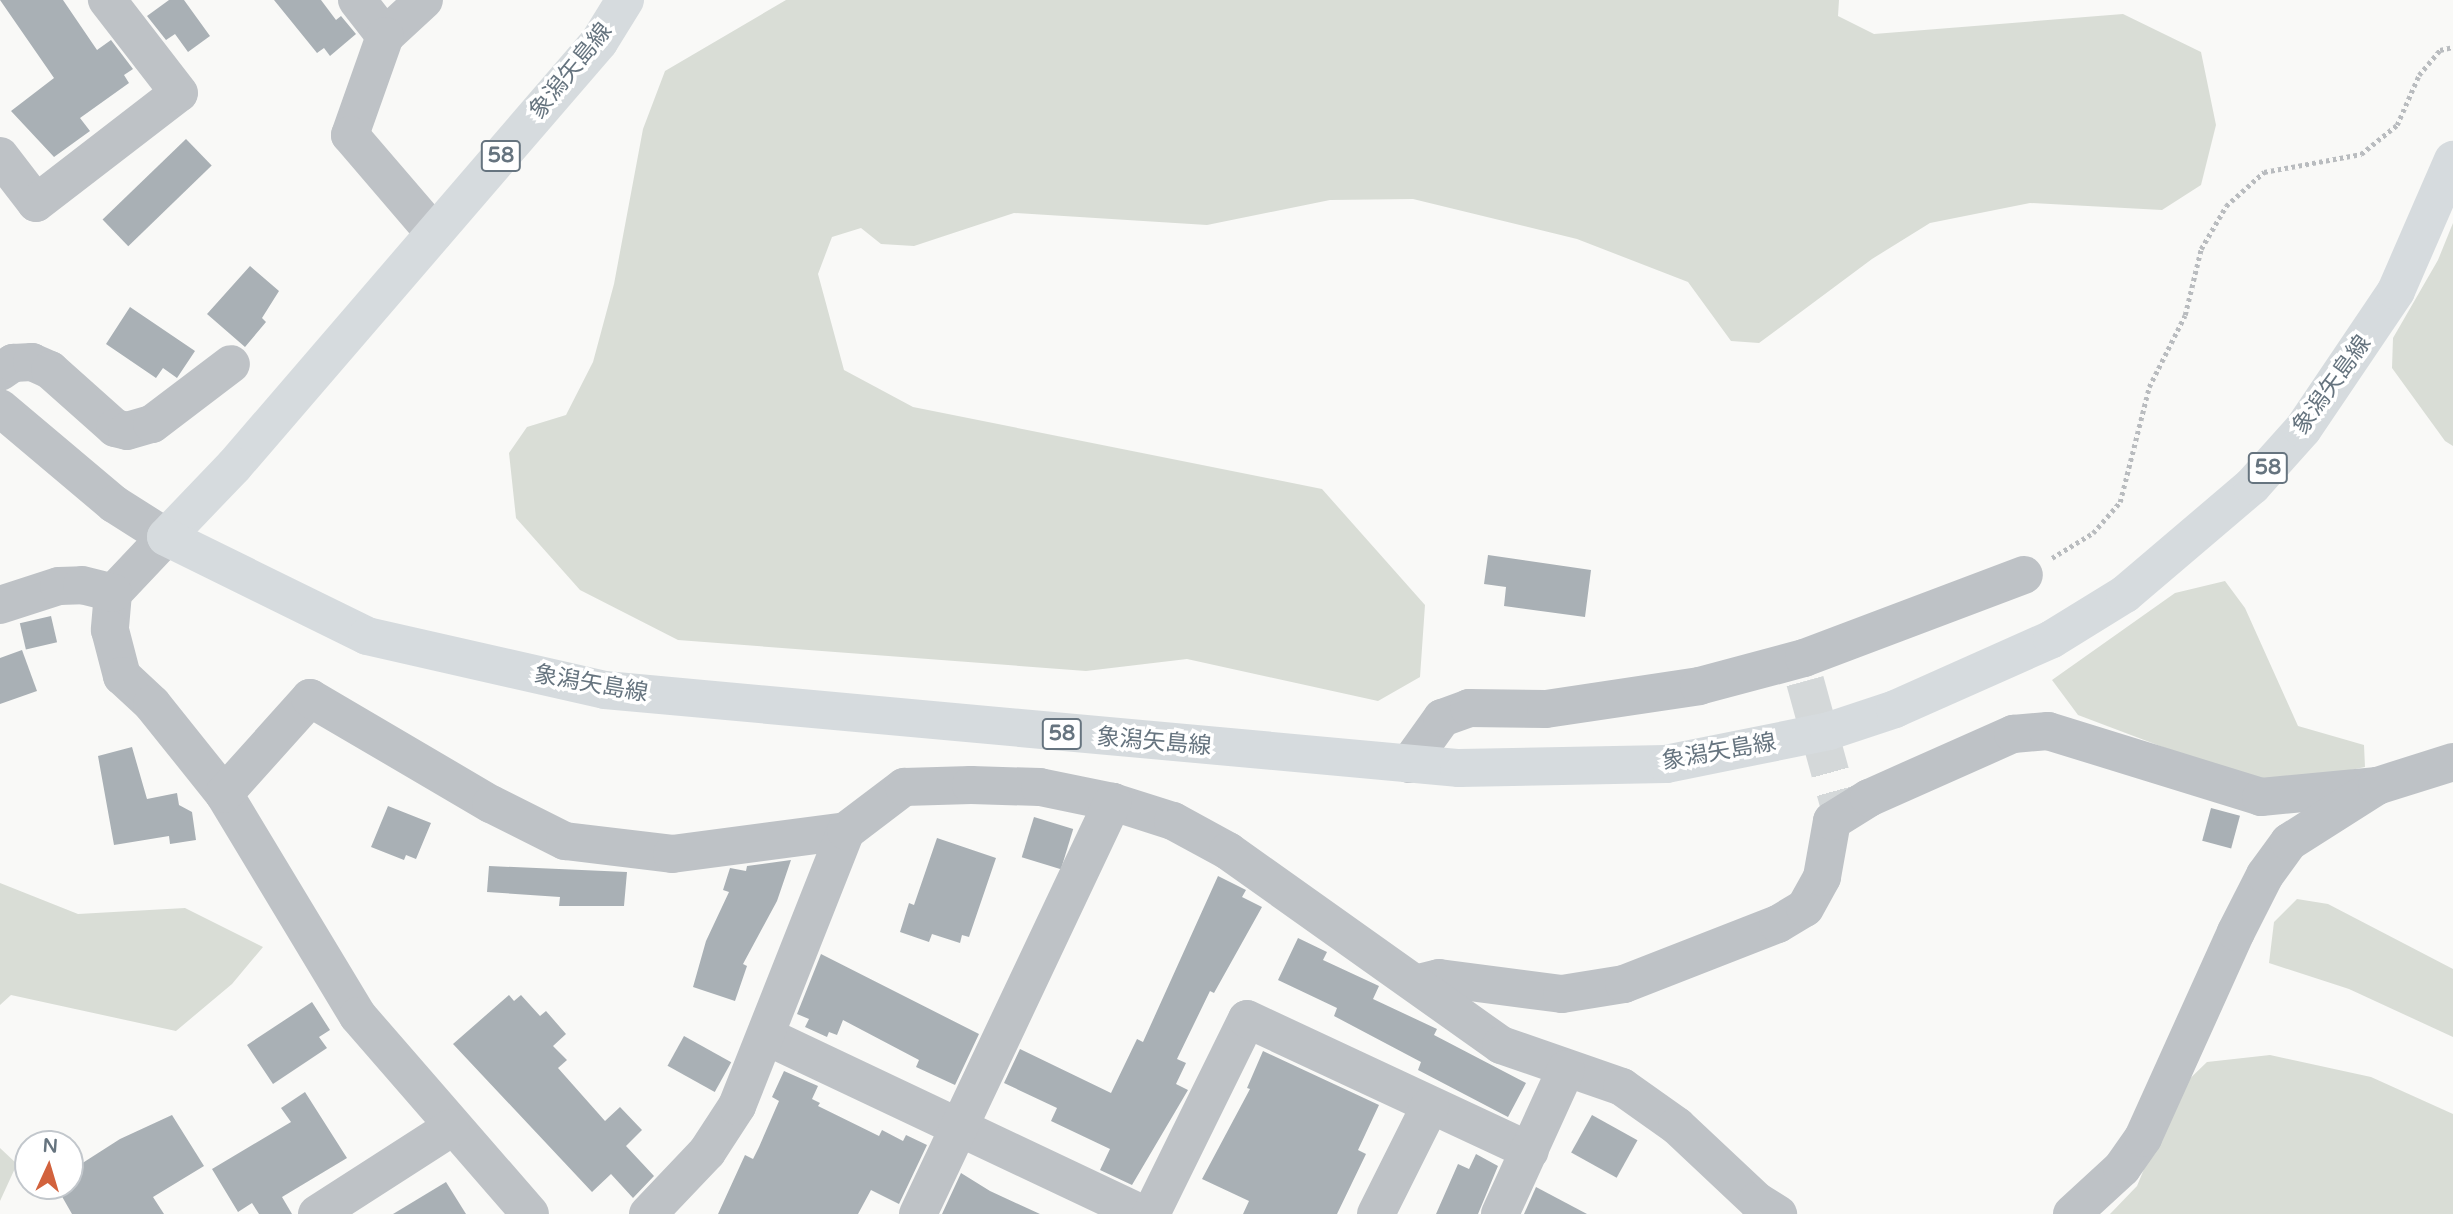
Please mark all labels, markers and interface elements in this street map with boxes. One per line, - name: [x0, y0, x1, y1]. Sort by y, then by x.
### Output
- street label: 象潟矢島線: [524, 18, 618, 124]
- road number: 58: [480, 138, 522, 174]
- street label: 象潟矢島線: [2287, 330, 2377, 440]
- road number: 58: [2247, 450, 2289, 486]
- street label: 象潟矢島線: [532, 660, 650, 708]
- road number: 58: [1041, 716, 1083, 752]
- street label: 象潟矢島線: [1096, 723, 1212, 761]
- street label: 象潟矢島線: [1660, 728, 1778, 776]
- north arrow: [14, 1130, 84, 1200]
- text: N: [42, 1135, 59, 1158]

